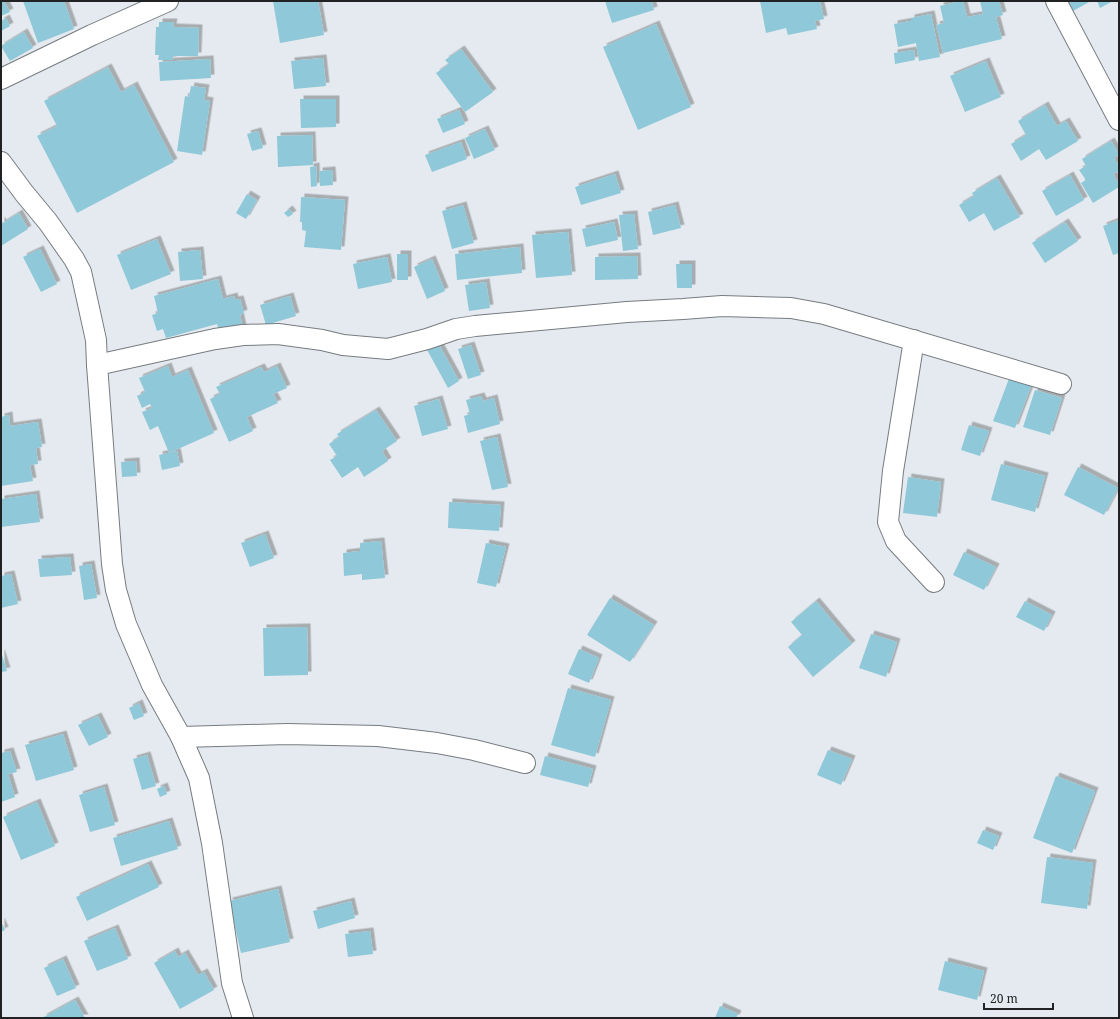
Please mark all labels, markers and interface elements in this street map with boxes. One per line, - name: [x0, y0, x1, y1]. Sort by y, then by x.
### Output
- scale bar: [984, 985, 1053, 1011]
- text: 20 m: [990, 990, 1018, 1007]

